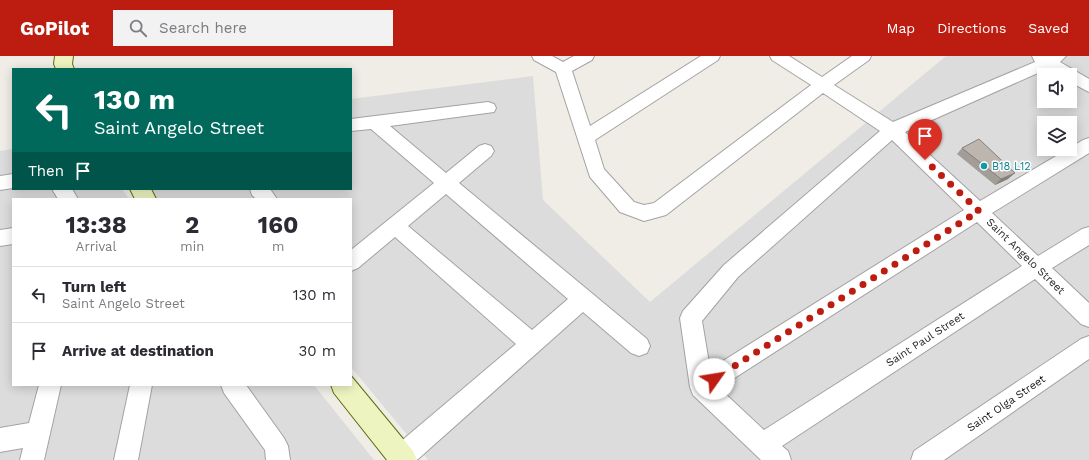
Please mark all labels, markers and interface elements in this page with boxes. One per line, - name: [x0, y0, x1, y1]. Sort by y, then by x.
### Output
- search box: [113, 10, 393, 46]
- text: GoPilot: [20, 17, 89, 40]
- icon: search: [127, 17, 149, 39]
- text: Search here: [159, 19, 247, 37]
- text: Map: [887, 20, 915, 36]
- text: Directions: [937, 20, 1006, 36]
- text: Saved: [1028, 20, 1069, 36]
- map controls: [1037, 68, 1077, 156]
- button: sound: [1037, 68, 1077, 108]
- text: 130 m: [94, 83, 175, 116]
- icon: left: [28, 84, 80, 136]
- button: layers: [1037, 116, 1077, 156]
- text: Saint Angelo Street: [94, 117, 264, 138]
- pin: [908, 119, 942, 160]
- icon: arrive: [914, 125, 936, 147]
- icon: arrive: [72, 160, 94, 182]
- place label: B18 L12: [992, 160, 1031, 173]
- marker: B18 L12: [979, 161, 989, 171]
- text: Then: [28, 162, 64, 180]
- text: 13:38: [66, 211, 127, 239]
- text: 2: [185, 211, 199, 239]
- text: 160: [258, 211, 298, 239]
- street label: Saint Angelo Street: [984, 216, 1068, 297]
- text: Arrival: [76, 239, 116, 254]
- text: min: [180, 239, 204, 254]
- text: m: [272, 239, 284, 254]
- text: Turn left: [62, 278, 126, 296]
- icon: left: [28, 284, 50, 306]
- text: 130 m: [293, 286, 336, 304]
- text: Saint Angelo Street: [62, 296, 185, 311]
- street label: Saint Paul Street: [884, 309, 967, 370]
- icon: arrive: [28, 340, 50, 362]
- text: Arrive at destination: [62, 342, 214, 360]
- text: 30 m: [299, 342, 336, 360]
- position arrow: [693, 358, 735, 400]
- street label: Saint Olga Street: [965, 372, 1048, 434]

